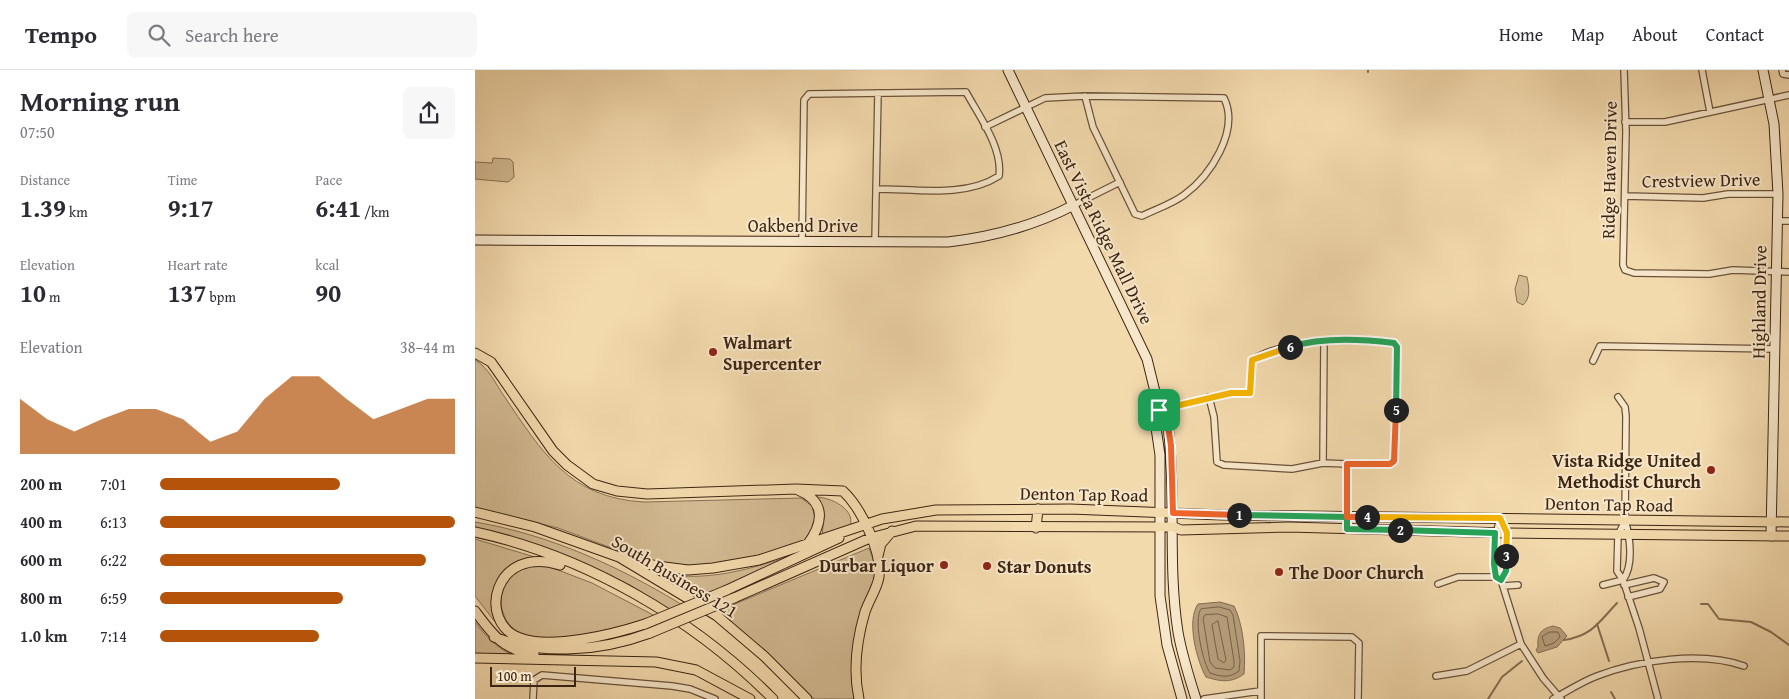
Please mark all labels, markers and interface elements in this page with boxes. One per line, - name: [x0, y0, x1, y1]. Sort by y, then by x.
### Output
- search box: [127, 12, 477, 57]
- text: Tempo: [25, 17, 97, 52]
- icon: search: [145, 21, 173, 49]
- text: Search here: [185, 21, 279, 49]
- text: Home: [1499, 21, 1543, 48]
- text: Map: [1571, 21, 1604, 48]
- text: About: [1632, 21, 1678, 48]
- text: Contact: [1706, 21, 1764, 48]
- text: Morning run: [20, 80, 180, 121]
- button: share: [403, 87, 455, 139]
- street label: Ridge Haven Drive: [1594, 101, 1624, 239]
- text: 07:50: [20, 120, 55, 144]
- street label: East Vista Ridge Mall Drive: [1048, 135, 1160, 329]
- street label: Crestview Drive: [1642, 165, 1760, 195]
- text: Distance: [20, 170, 70, 190]
- text: Time: [168, 170, 197, 190]
- text: Pace: [315, 170, 342, 190]
- text: 1.39: [20, 190, 66, 226]
- text: 9:17: [168, 190, 214, 226]
- text: 6:41: [315, 190, 361, 226]
- text: km: [66, 202, 88, 222]
- text: /km: [361, 202, 390, 222]
- street label: Oakbend Drive: [748, 212, 858, 239]
- street label: Highland Drive: [1745, 245, 1773, 359]
- text: Elevation: [20, 255, 75, 275]
- text: Heart rate: [168, 255, 228, 275]
- text: kcal: [315, 255, 339, 275]
- text: 10: [20, 275, 46, 311]
- text: 137: [168, 275, 207, 311]
- text: 90: [315, 275, 341, 311]
- text: m: [46, 287, 60, 307]
- text: bpm: [207, 287, 236, 307]
- place label: Walmart Supercenter: [723, 329, 822, 377]
- pin: 6: [1277, 334, 1303, 360]
- text: Elevation: [20, 335, 83, 359]
- text: 38–44 m: [400, 335, 455, 359]
- text: 6: [1287, 337, 1294, 357]
- marker: Walmart Supercenter: [707, 346, 719, 358]
- pin: [1138, 389, 1180, 431]
- icon: arrive: [1145, 396, 1173, 424]
- pin: 5: [1383, 398, 1409, 422]
- text: 5: [1393, 400, 1400, 420]
- place label: Vista Ridge United Methodist Church: [1552, 447, 1702, 495]
- marker: Vista Ridge United Methodist Church: [1705, 464, 1717, 476]
- text: 200 m: [20, 472, 62, 496]
- text: 7:01: [100, 472, 127, 496]
- street label: Denton Tap Road: [1020, 479, 1149, 509]
- street label: Denton Tap Road: [1545, 489, 1674, 519]
- pin: 1: [1227, 502, 1251, 528]
- pin: 4: [1355, 504, 1379, 530]
- text: 1: [1236, 505, 1243, 525]
- text: 4: [1364, 507, 1371, 527]
- text: 400 m: [20, 510, 62, 534]
- text: 6:13: [100, 510, 127, 534]
- pin: 2: [1387, 518, 1413, 542]
- text: 2: [1397, 520, 1404, 540]
- street label: South Business 121: [607, 528, 743, 624]
- pin: 3: [1493, 544, 1519, 568]
- text: 3: [1503, 546, 1510, 566]
- text: 600 m: [20, 548, 62, 572]
- text: 6:22: [100, 548, 127, 572]
- place label: Durbar Liquor: [819, 552, 935, 579]
- place label: Star Donuts: [997, 553, 1092, 580]
- marker: Durbar Liquor: [938, 559, 950, 571]
- place label: The Door Church: [1289, 559, 1424, 586]
- marker: Star Donuts: [981, 560, 993, 572]
- marker: The Door Church: [1273, 566, 1285, 578]
- text: 800 m: [20, 586, 62, 610]
- text: 6:59: [100, 586, 127, 610]
- text: 1.0 km: [20, 624, 67, 648]
- text: 7:14: [100, 624, 127, 648]
- scale bar: [490, 664, 576, 687]
- text: 100 m: [497, 666, 532, 686]

